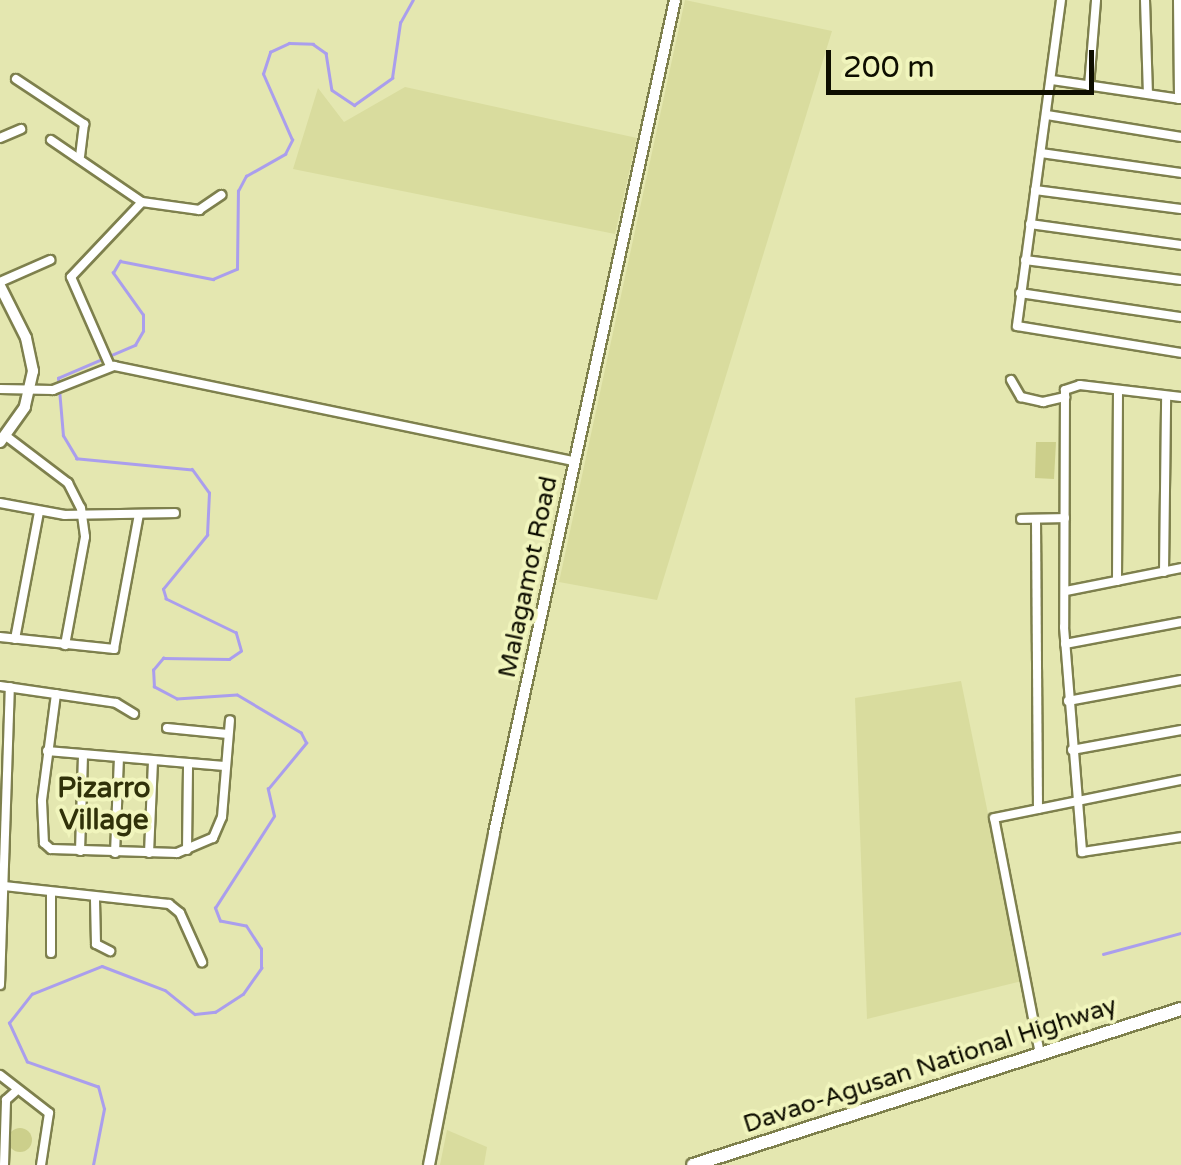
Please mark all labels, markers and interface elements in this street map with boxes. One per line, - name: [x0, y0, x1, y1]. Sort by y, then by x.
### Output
- scale bar: [831, 30, 1098, 92]
- text: 200 m: [843, 49, 935, 86]
- street label: Malagamot Road: [492, 474, 564, 680]
- district label: Pizarro Village: [57, 771, 151, 837]
- street label: Davao-Agusan National Highway: [739, 990, 1121, 1140]

